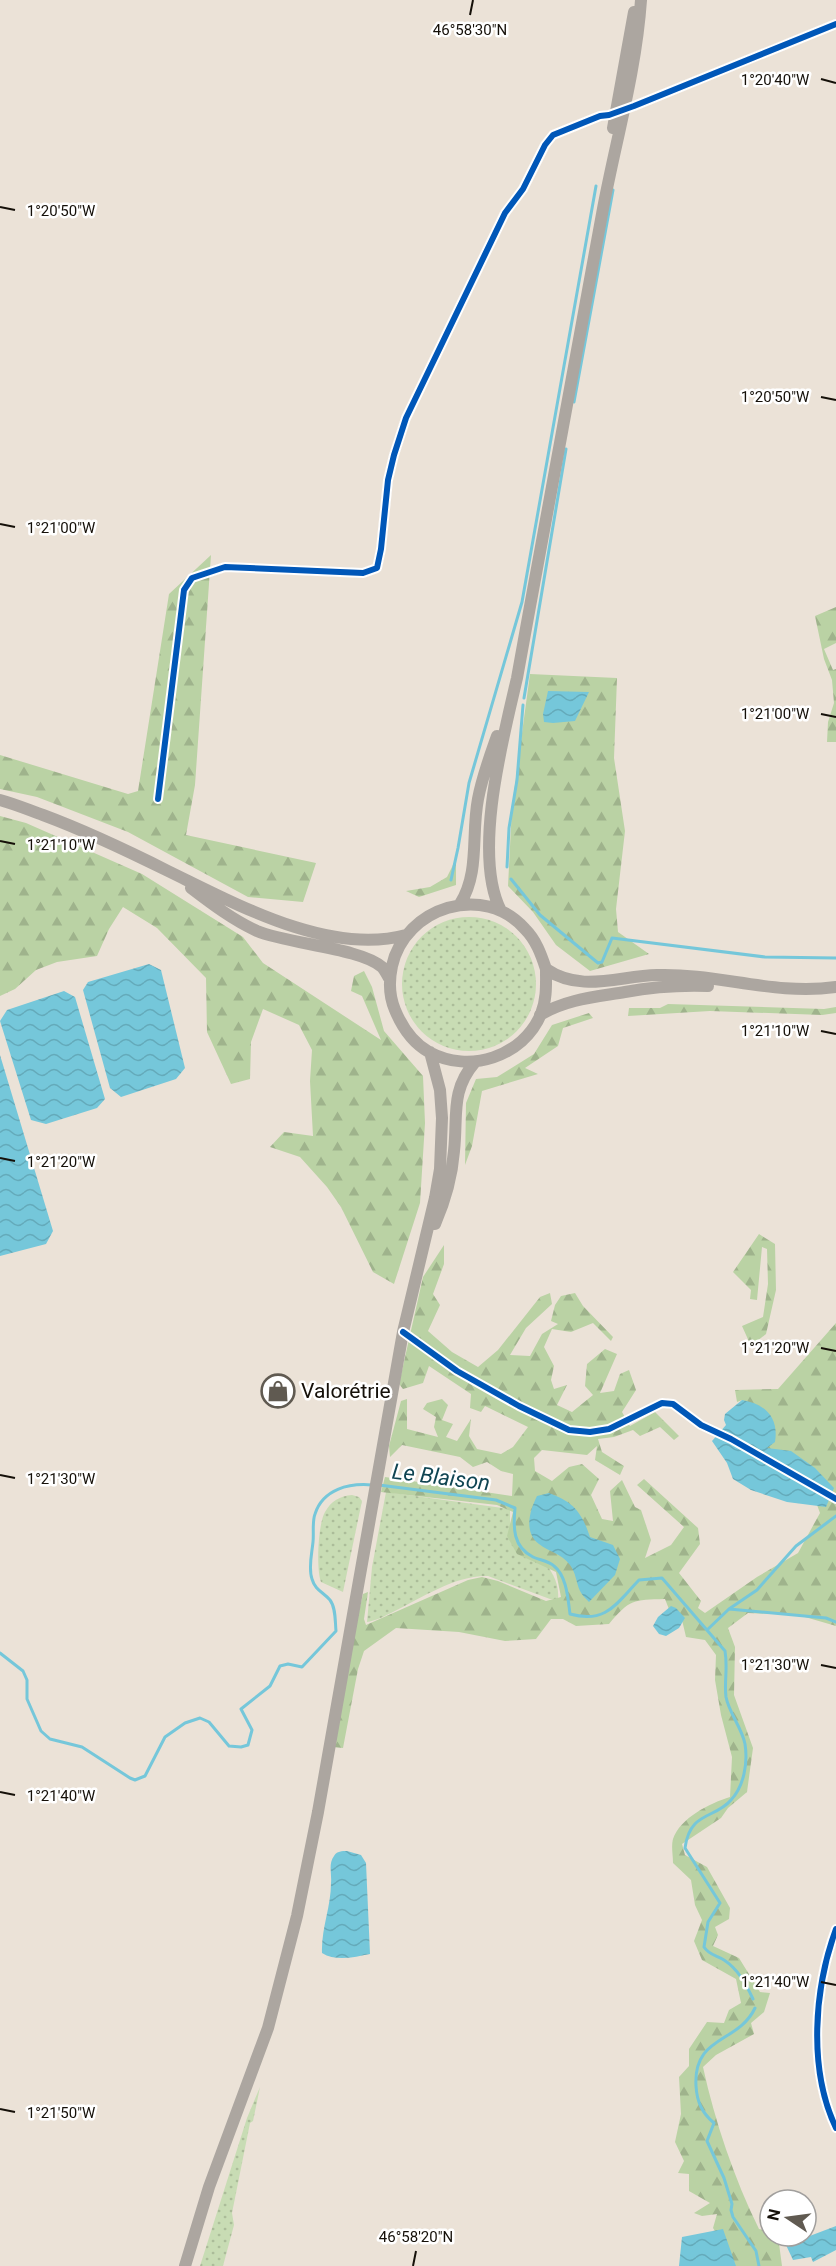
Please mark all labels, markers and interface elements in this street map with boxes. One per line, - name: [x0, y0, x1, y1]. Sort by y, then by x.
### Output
- text: 46°58'30"N: [433, 21, 507, 39]
- text: 1°20'40"W: [741, 71, 809, 89]
- text: 1°20'50"W: [27, 202, 95, 220]
- text: 1°20'50"W: [741, 388, 809, 406]
- text: 1°21'00"W: [27, 519, 95, 537]
- text: 1°21'00"W: [741, 705, 809, 723]
- text: 1°21'10"W: [27, 836, 95, 854]
- text: 1°21'10"W: [741, 1022, 809, 1040]
- text: 1°21'20"W: [27, 1153, 95, 1171]
- text: 1°21'20"W: [741, 1339, 809, 1357]
- shop icon: Valorétrie: [260, 1373, 296, 1409]
- place label: Valorétrie: [301, 1379, 391, 1403]
- water label: Le Blaison: [391, 1459, 491, 1495]
- text: 1°21'30"W: [27, 1470, 95, 1488]
- text: 1°21'30"W: [741, 1656, 809, 1674]
- text: 1°21'40"W: [27, 1787, 95, 1805]
- text: 1°21'40"W: [741, 1973, 809, 1991]
- text: 1°21'50"W: [27, 2104, 95, 2122]
- north arrow: [758, 2188, 818, 2248]
- text: N: [763, 2207, 784, 2222]
- text: 46°58'20"N: [379, 2228, 453, 2246]

